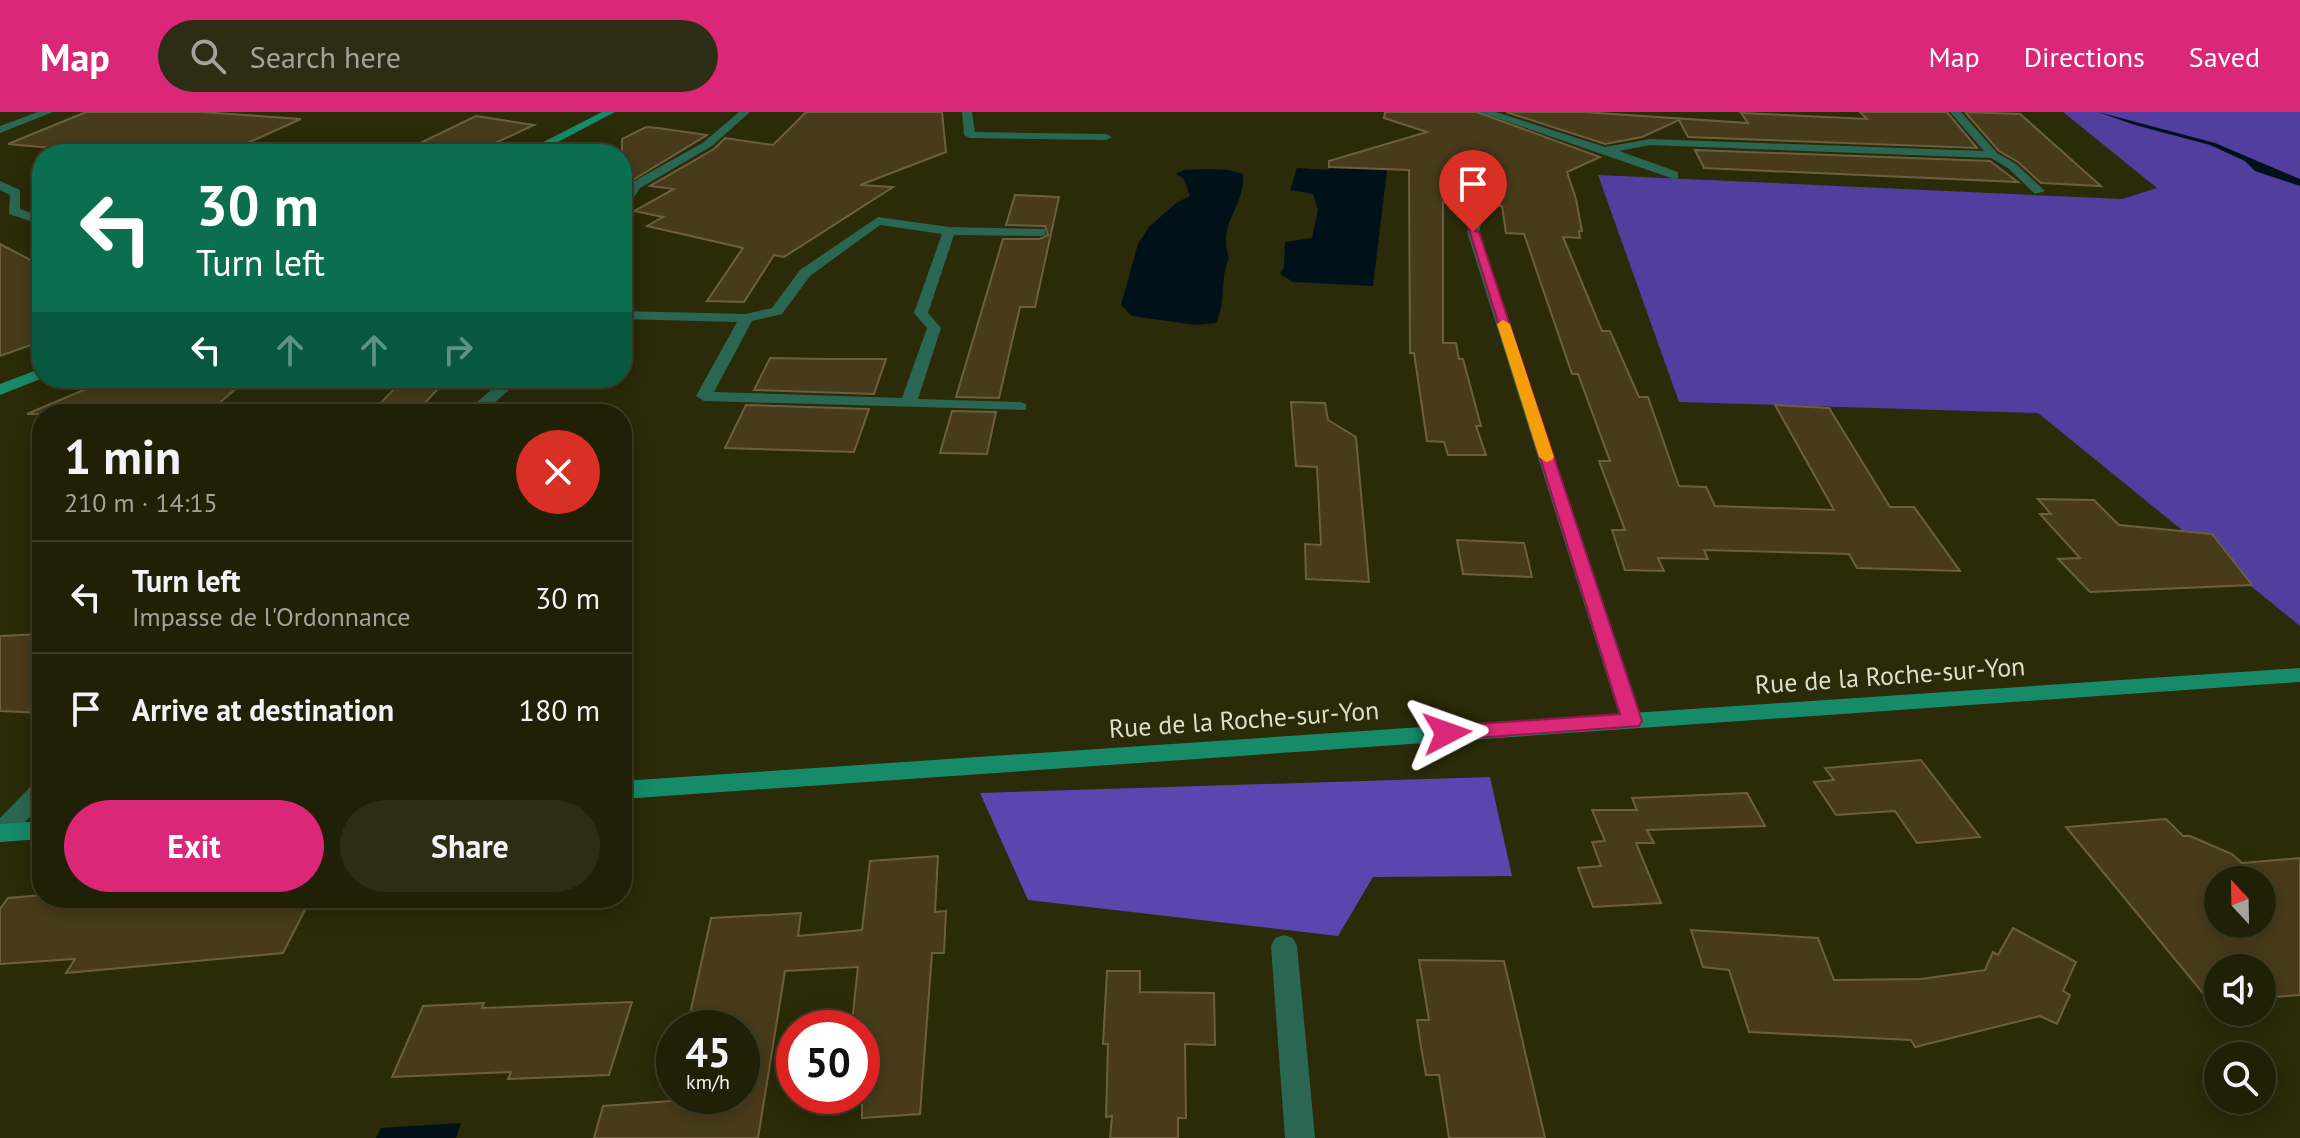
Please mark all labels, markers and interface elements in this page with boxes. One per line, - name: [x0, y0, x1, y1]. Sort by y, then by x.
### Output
- search box: [158, 20, 718, 92]
- text: Map: [40, 32, 110, 81]
- icon: search: [186, 34, 230, 78]
- text: Search here: [250, 37, 401, 76]
- text: Map: [1929, 38, 1980, 75]
- text: Directions: [2024, 38, 2145, 75]
- text: Saved: [2189, 38, 2260, 75]
- pin: [1439, 150, 1507, 232]
- icon: arrive: [1451, 162, 1495, 206]
- text: 30 m: [196, 169, 319, 241]
- icon: left: [64, 176, 168, 280]
- text: Turn left: [196, 239, 325, 286]
- icon: left: [184, 328, 228, 372]
- icon: ahead: [268, 328, 312, 372]
- icon: ahead: [352, 328, 396, 372]
- icon: right: [436, 328, 480, 372]
- text: 1 min: [64, 425, 181, 487]
- button: close: [516, 430, 600, 514]
- text: 210 m · 14:15: [64, 486, 218, 519]
- text: Turn left: [132, 561, 240, 600]
- icon: left: [64, 575, 108, 619]
- text: 30 m: [535, 578, 600, 617]
- text: Impasse de l'Ordonnance: [132, 600, 411, 633]
- street label: Rue de la Roche-sur-Yon: [1754, 649, 2026, 701]
- icon: arrive: [64, 687, 108, 731]
- text: Arrive at destination: [132, 690, 394, 729]
- text: 180 m: [519, 690, 600, 729]
- position arrow: [1405, 691, 1489, 775]
- street label: Rue de la Roche-sur-Yon: [1108, 693, 1380, 745]
- button: Exit: [64, 800, 324, 892]
- button: Share: [340, 800, 600, 892]
- north arrow: [2204, 866, 2276, 938]
- map controls: [2204, 866, 2276, 1114]
- button: sound: [2204, 954, 2276, 1026]
- speed limit sign: 50: [776, 1010, 880, 1114]
- text: 45: [685, 1026, 731, 1078]
- button: search: [2204, 1042, 2276, 1114]
- text: km/h: [686, 1069, 730, 1095]

